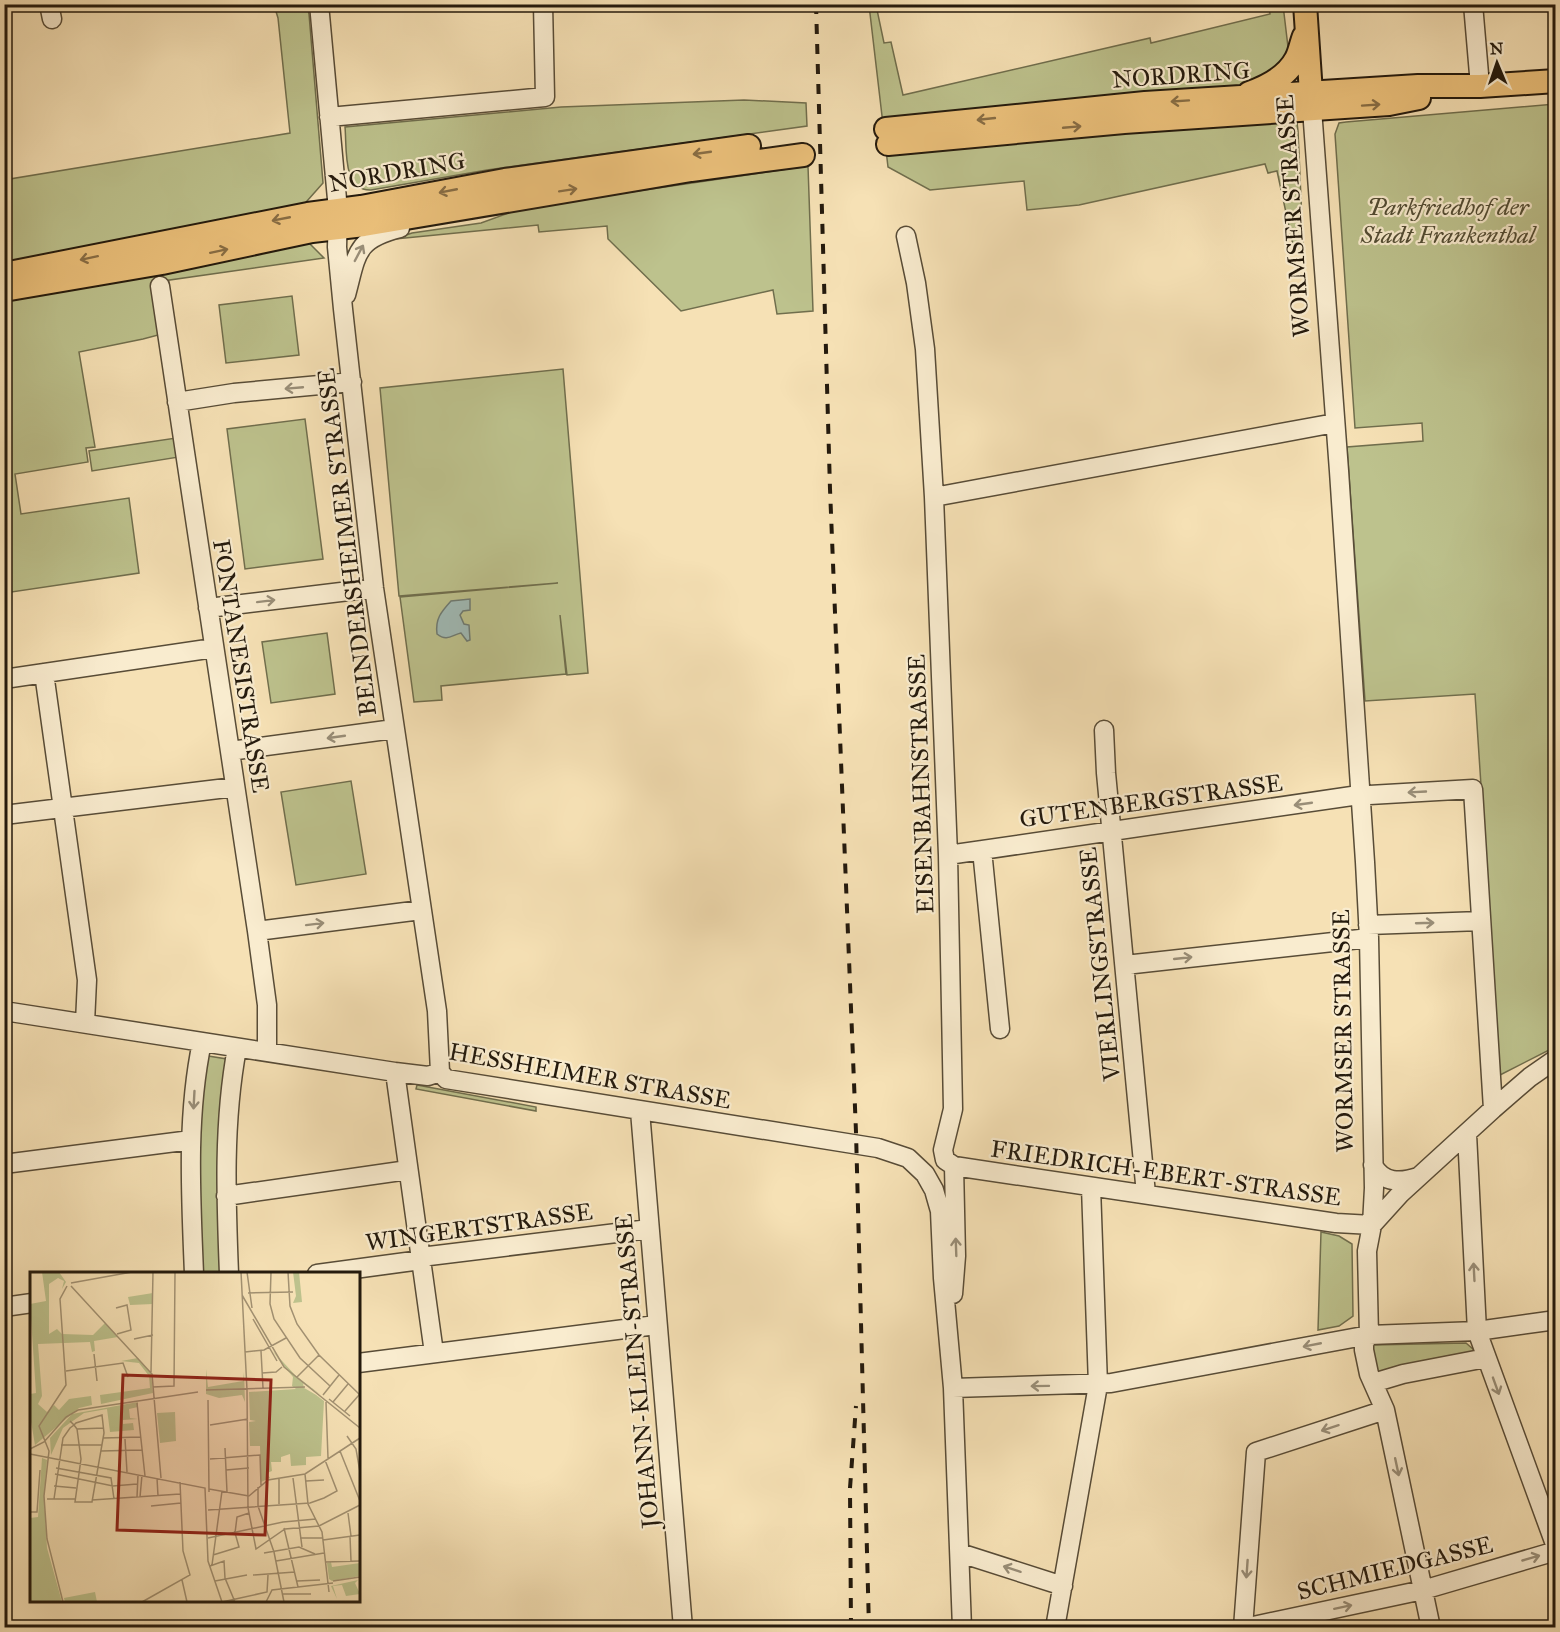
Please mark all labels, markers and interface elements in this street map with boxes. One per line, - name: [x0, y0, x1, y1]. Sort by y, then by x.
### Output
- north arrow: [1467, 33, 1527, 93]
- text: N: [1489, 39, 1504, 58]
- street label: NORDRING: [1111, 55, 1251, 95]
- street label: WORMSER STRASSE: [1270, 94, 1316, 338]
- one-way arrow: [1171, 95, 1191, 106]
- one-way arrow: [1360, 99, 1380, 110]
- one-way arrow: [977, 114, 997, 125]
- one-way arrow: [1061, 121, 1081, 132]
- street label: NORDRING: [326, 145, 468, 199]
- one-way arrow: [692, 147, 712, 158]
- one-way arrow: [558, 185, 577, 196]
- one-way arrow: [438, 186, 458, 197]
- park label: Parkfriedhof der Stadt Frankenthal: [1360, 192, 1538, 250]
- one-way arrow: [271, 214, 291, 225]
- one-way arrow: [210, 244, 229, 256]
- one-way arrow: [353, 245, 365, 262]
- one-way arrow: [80, 253, 100, 264]
- street label: BEINDERSHEIMER STRASSE: [311, 366, 383, 718]
- one-way arrow: [285, 383, 305, 394]
- street label: FONTANESISTRASSE: [206, 537, 276, 795]
- one-way arrow: [256, 595, 276, 606]
- street label: EISENBAHNSTRASSE: [901, 654, 941, 914]
- one-way arrow: [326, 731, 346, 742]
- street label: GUTENBERGSTRASSE: [1018, 768, 1284, 834]
- one-way arrow: [1407, 787, 1427, 798]
- one-way arrow: [1293, 798, 1313, 809]
- street label: VIERLINGSTRASSE: [1073, 846, 1127, 1083]
- street label: WORMSER STRASSE: [1326, 909, 1360, 1153]
- one-way arrow: [1414, 917, 1434, 928]
- one-way arrow: [305, 918, 324, 929]
- one-way arrow: [1173, 952, 1193, 963]
- street label: HESSHEIMER STRASSE: [447, 1036, 733, 1116]
- one-way arrow: [188, 1090, 199, 1110]
- street label: FRIEDRICH-EBERT-STRASSE: [989, 1134, 1343, 1212]
- street label: WINGERTSTRASSE: [364, 1196, 594, 1258]
- street label: JOHANN-KLEIN-STRASSE: [608, 1213, 666, 1532]
- one-way arrow: [950, 1237, 961, 1257]
- one-way arrow: [1468, 1263, 1479, 1283]
- inset map: [30, 1272, 360, 1602]
- one-way arrow: [1303, 1340, 1322, 1351]
- one-way arrow: [1491, 1376, 1502, 1395]
- one-way arrow: [1030, 1380, 1050, 1392]
- one-way arrow: [1321, 1423, 1340, 1434]
- one-way arrow: [1392, 1457, 1403, 1476]
- street label: SCHMIEDGASSE: [1294, 1529, 1496, 1607]
- one-way arrow: [1521, 1552, 1540, 1563]
- one-way arrow: [1242, 1559, 1253, 1579]
- one-way arrow: [1003, 1563, 1022, 1574]
- one-way arrow: [1332, 1601, 1352, 1612]

